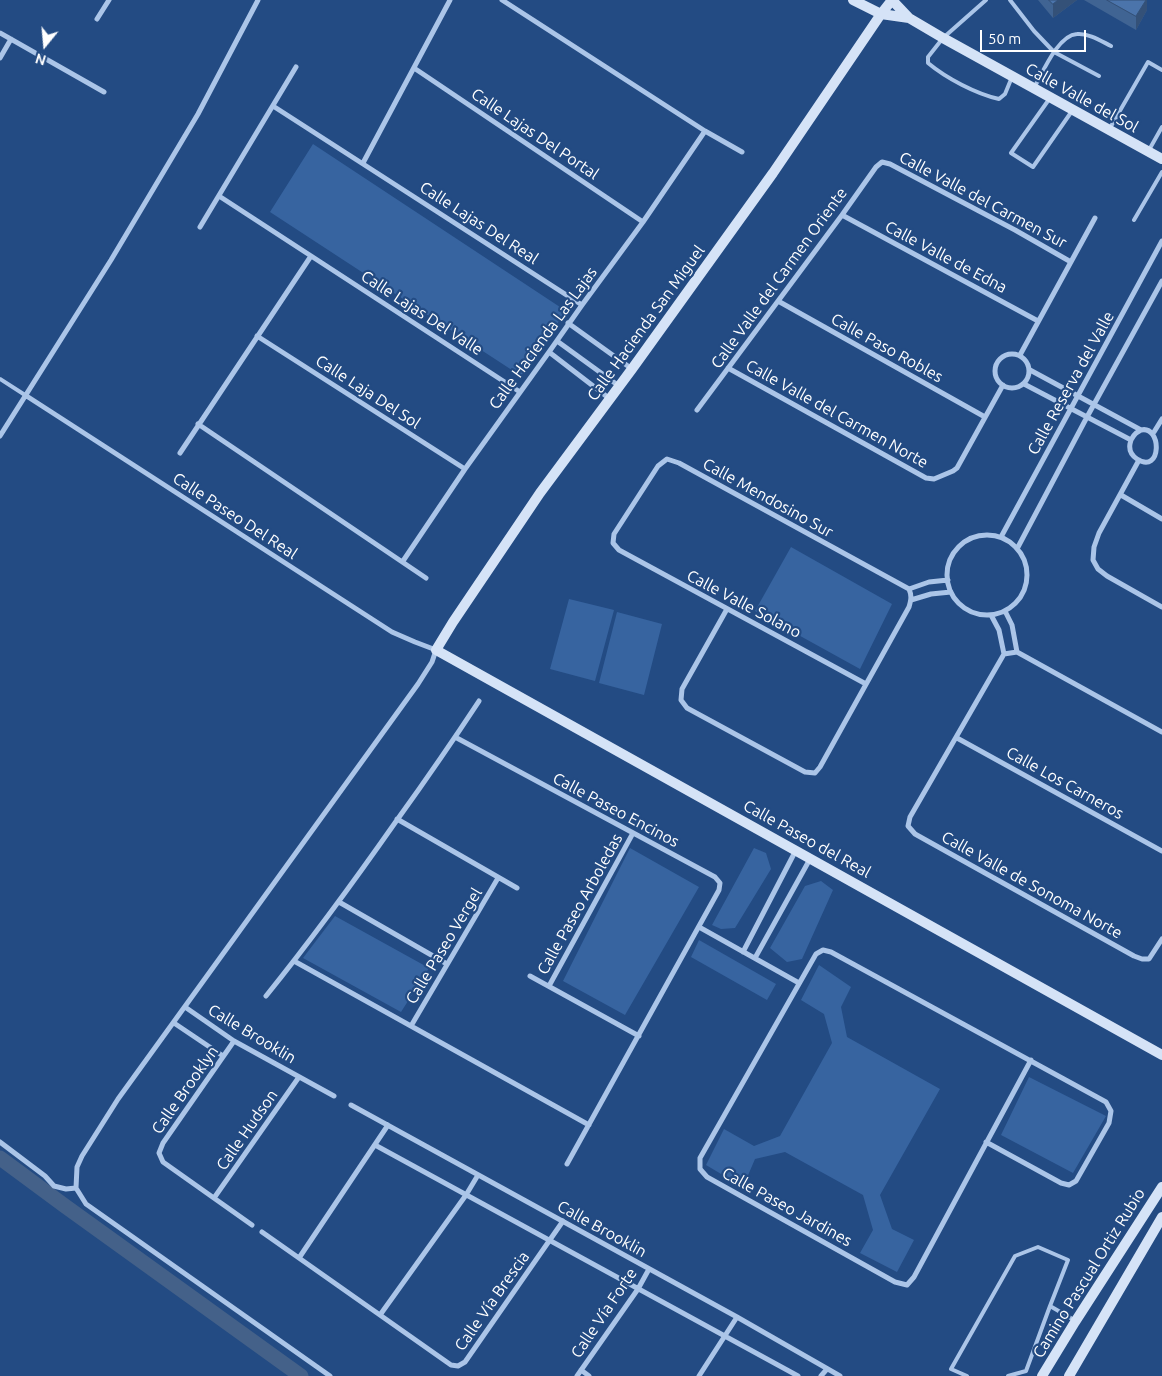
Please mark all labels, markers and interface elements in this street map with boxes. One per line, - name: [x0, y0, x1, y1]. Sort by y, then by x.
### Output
- north arrow: [20, 20, 70, 70]
- scale bar: [982, 20, 1088, 52]
- text: 50 m: [988, 30, 1021, 47]
- text: N: [33, 50, 48, 69]
- street label: Calle Valle del Sol: [1022, 59, 1142, 137]
- street label: Calle Lajas Del Portal: [468, 84, 602, 184]
- street label: Calle Valle del Carmen Sur: [896, 148, 1070, 252]
- street label: Calle Lajas Del Real: [416, 178, 542, 268]
- street label: Calle Valle del Carmen Oriente: [707, 184, 851, 372]
- street label: Calle Valle de Edna: [882, 217, 1010, 297]
- street label: Calle Hacienda San Miguel: [583, 242, 709, 404]
- street label: Calle Hacienda Las Lajas: [485, 263, 601, 413]
- street label: Calle Lajas Del Valle: [358, 266, 486, 360]
- street label: Calle Reserva del Valle: [1024, 308, 1118, 458]
- street label: Calle Paso Robles: [828, 309, 946, 387]
- street label: Calle Laja Del Sol: [312, 351, 424, 433]
- street label: Calle Valle del Carmen Norte: [742, 356, 932, 472]
- street label: Calle Mendosino Sur: [699, 454, 837, 542]
- street label: Calle Paseo Del Real: [169, 469, 301, 563]
- street label: Calle Valle Solano: [684, 566, 804, 642]
- street label: Calle Los Carneros: [1003, 743, 1127, 823]
- street label: Calle Paseo Encinos: [550, 769, 682, 851]
- street label: Calle Paseo del Real: [740, 796, 874, 882]
- street label: Calle Valle de Sonoma Norte: [938, 827, 1126, 943]
- street label: Calle Paseo Arboledas: [533, 830, 627, 978]
- street label: Calle Paseo Vergel: [402, 884, 486, 1008]
- street label: Calle Brooklin: [205, 1000, 299, 1068]
- street label: Calle Brooklyn: [148, 1042, 222, 1138]
- street label: Calle Hudson: [212, 1086, 282, 1174]
- street label: Calle Paseo Jardines: [719, 1163, 855, 1251]
- street label: Camino Pascual Ortiz Rubio: [1029, 1185, 1149, 1361]
- street label: Calle Brooklin: [554, 1197, 650, 1261]
- street label: Calle Vía Brescia: [451, 1248, 533, 1354]
- street label: Calle Vía Forte: [567, 1264, 641, 1362]

